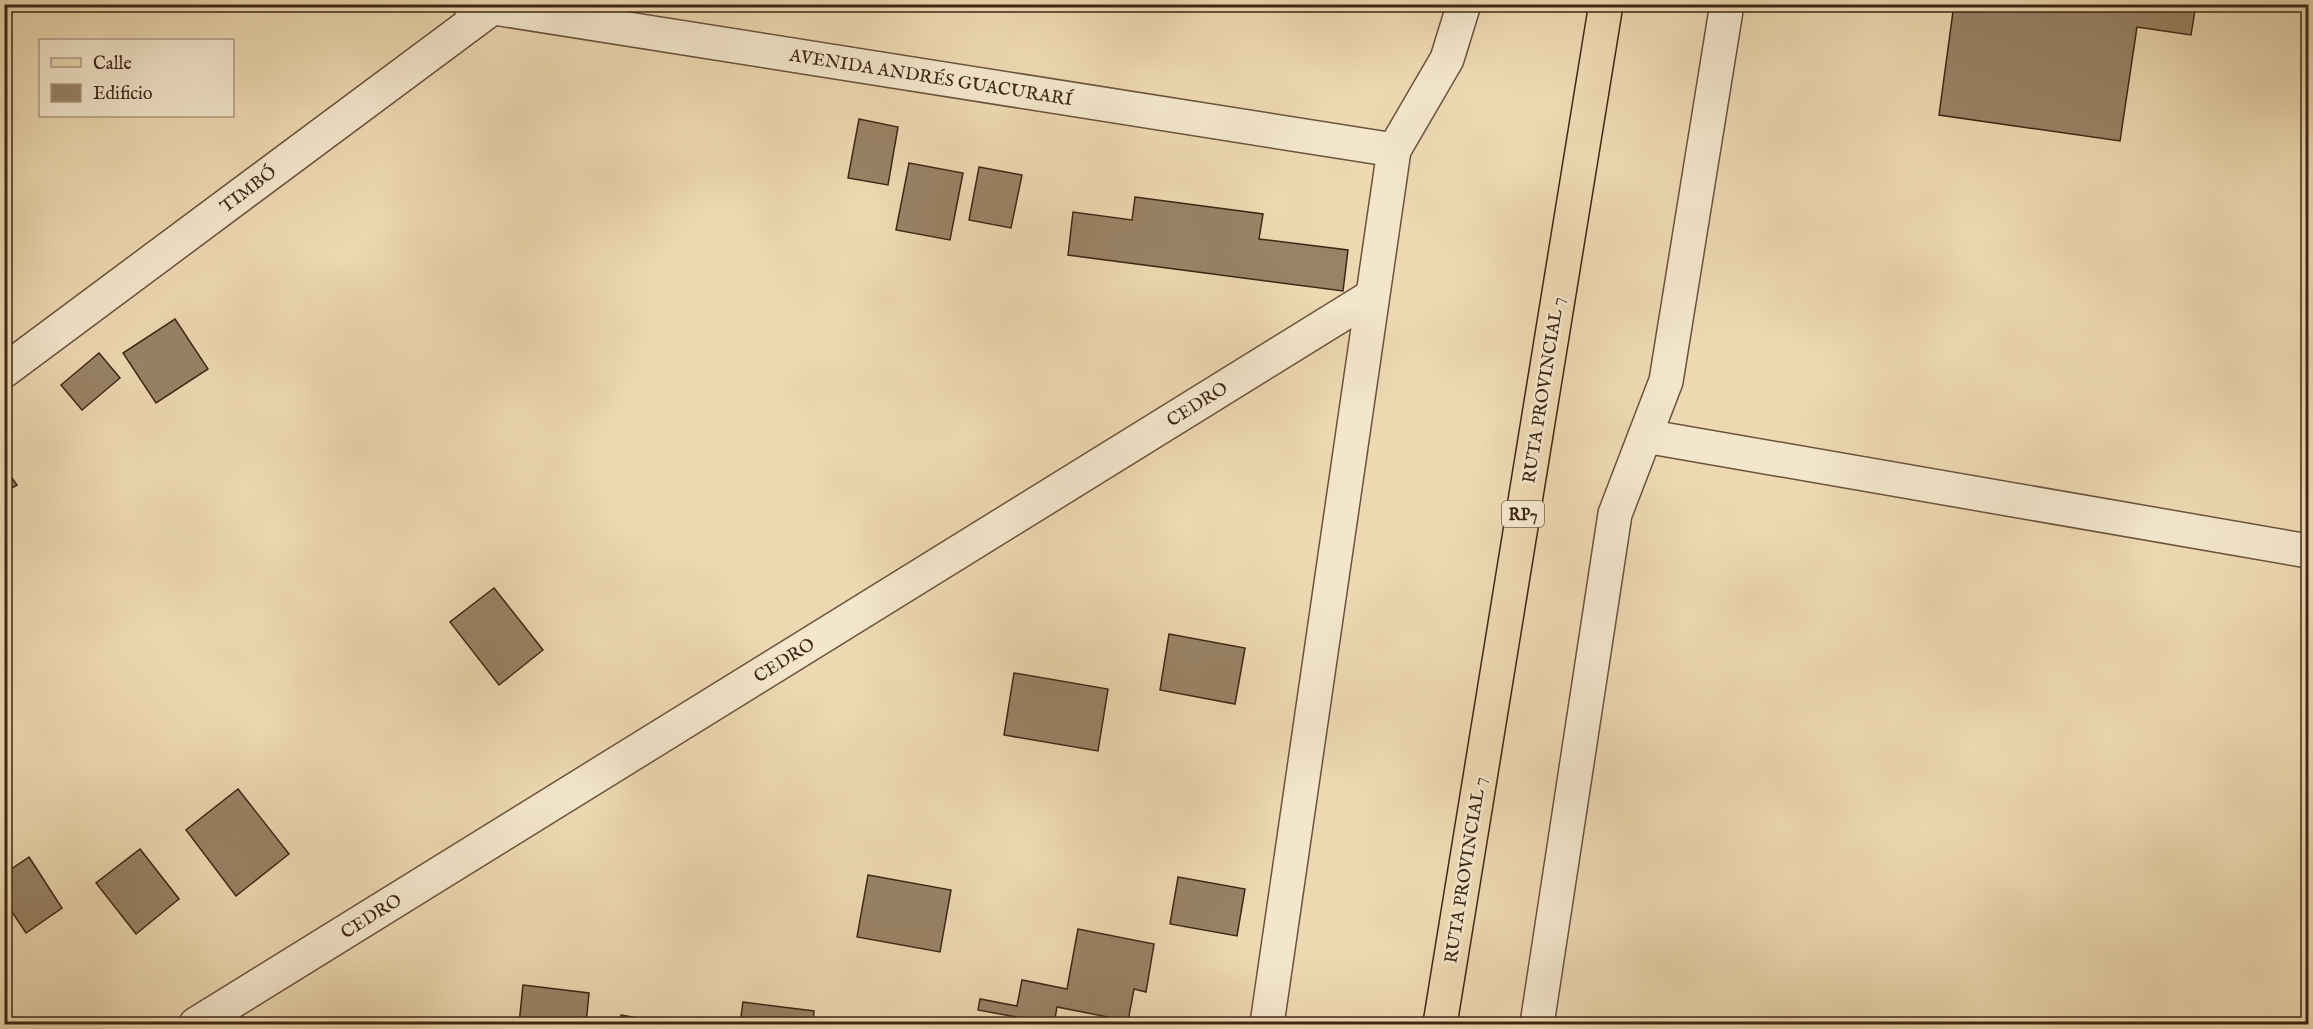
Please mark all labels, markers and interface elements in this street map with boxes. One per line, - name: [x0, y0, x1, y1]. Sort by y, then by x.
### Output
- legend: [39, 39, 234, 117]
- street label: AVENIDA ANDRÉS GUACURARÍ: [787, 43, 1075, 112]
- text: Calle: [93, 53, 132, 76]
- text: Edificio: [93, 83, 153, 106]
- street label: TIMBÓ: [215, 160, 282, 219]
- street label: RUTA PROVINCIAL 7: [1518, 295, 1571, 485]
- street label: CEDRO: [1163, 378, 1233, 433]
- road number: RP7: [1502, 501, 1544, 527]
- street label: CEDRO: [750, 634, 820, 689]
- street label: RUTA PROVINCIAL 7: [1440, 775, 1493, 965]
- street label: CEDRO: [337, 890, 407, 945]

